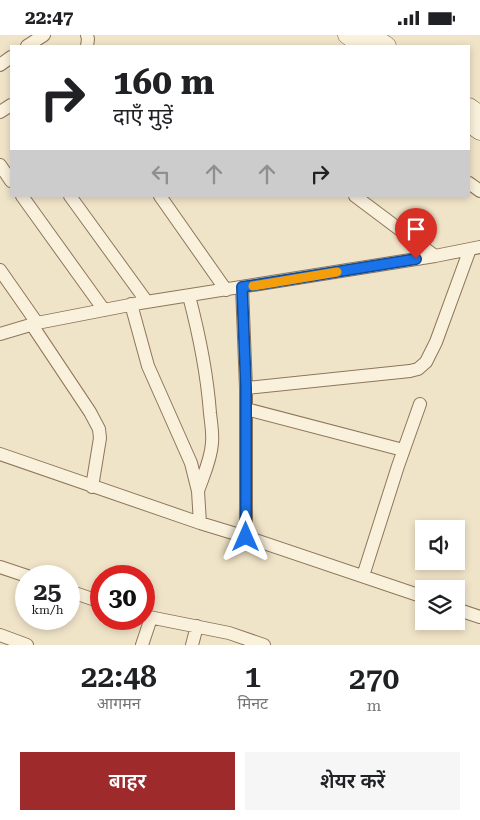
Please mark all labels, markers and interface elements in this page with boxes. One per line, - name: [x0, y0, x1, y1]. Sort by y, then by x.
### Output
- text: 22:47: [25, 6, 74, 29]
- text: 160 m: [113, 62, 214, 103]
- icon: right: [30, 65, 95, 130]
- text: दाएँ मुड़ें: [113, 104, 173, 129]
- icon: left: [147, 160, 175, 188]
- icon: ahead: [200, 160, 228, 188]
- icon: ahead: [253, 160, 281, 188]
- icon: right: [306, 160, 334, 188]
- pin: [395, 208, 437, 259]
- icon: arrive: [402, 215, 430, 243]
- position arrow: [219, 510, 271, 562]
- map controls: [415, 520, 465, 630]
- button: sound: [415, 520, 465, 570]
- speed limit sign: 30: [90, 565, 155, 630]
- text: 25: [33, 577, 62, 606]
- button: layers: [415, 580, 465, 630]
- text: km/h: [31, 603, 64, 617]
- text: 22:48: [81, 659, 157, 694]
- text: 1: [244, 659, 261, 694]
- text: 270: [349, 661, 399, 696]
- text: आगमन: [97, 694, 141, 713]
- text: मिनट: [238, 694, 268, 713]
- text: m: [367, 696, 381, 715]
- button: बाहर: [20, 752, 235, 810]
- button: शेयर करें: [245, 752, 460, 810]

